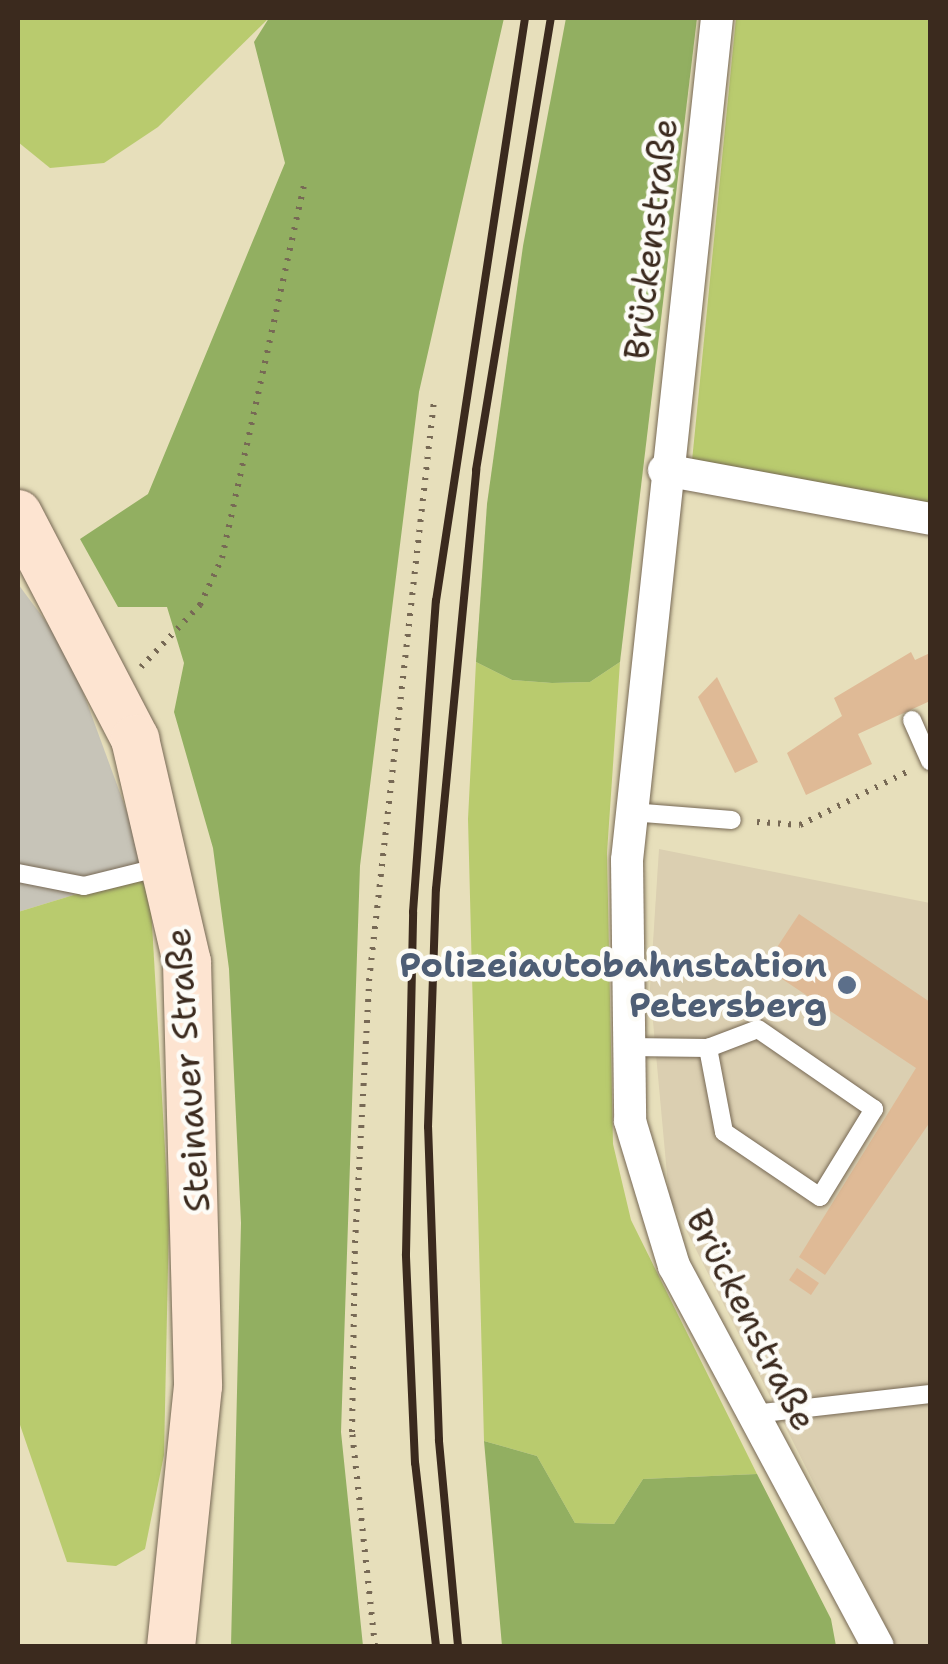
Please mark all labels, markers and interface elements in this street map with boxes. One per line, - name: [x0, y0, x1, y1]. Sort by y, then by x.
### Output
- street label: Brückenstraße: [615, 116, 687, 362]
- street label: Steinauer Straße: [157, 926, 219, 1214]
- place label: Polizeiautobahnstation Petersberg: [399, 944, 827, 1026]
- marker: Polizeiautobahnstation Petersberg: [836, 974, 858, 996]
- street label: Brückenstraße: [677, 1202, 825, 1438]

